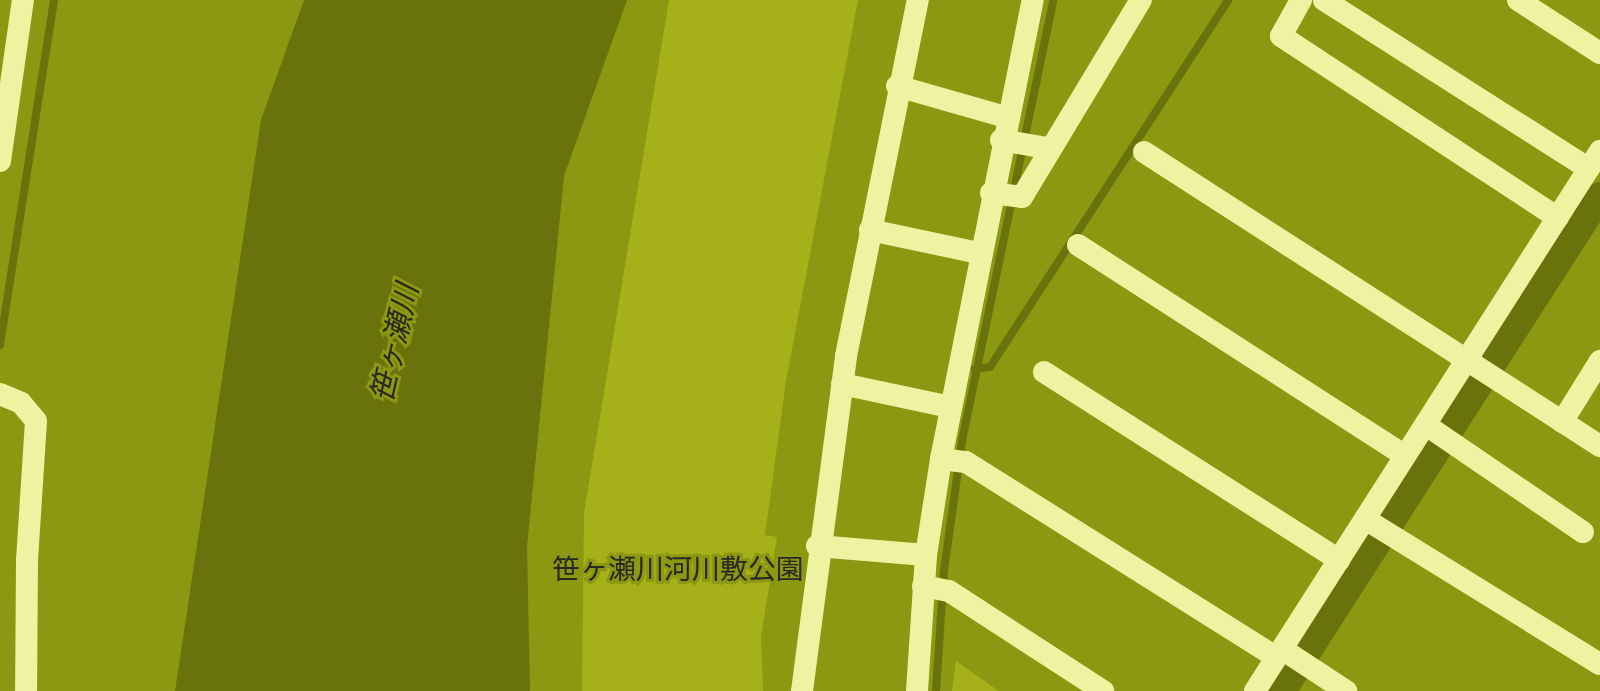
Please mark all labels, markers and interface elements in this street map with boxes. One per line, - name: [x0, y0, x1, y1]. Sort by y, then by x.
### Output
- water label: 笹ヶ瀬川: [363, 280, 425, 406]
- park label: 笹ヶ瀬川河川敷公園: [552, 551, 804, 585]

